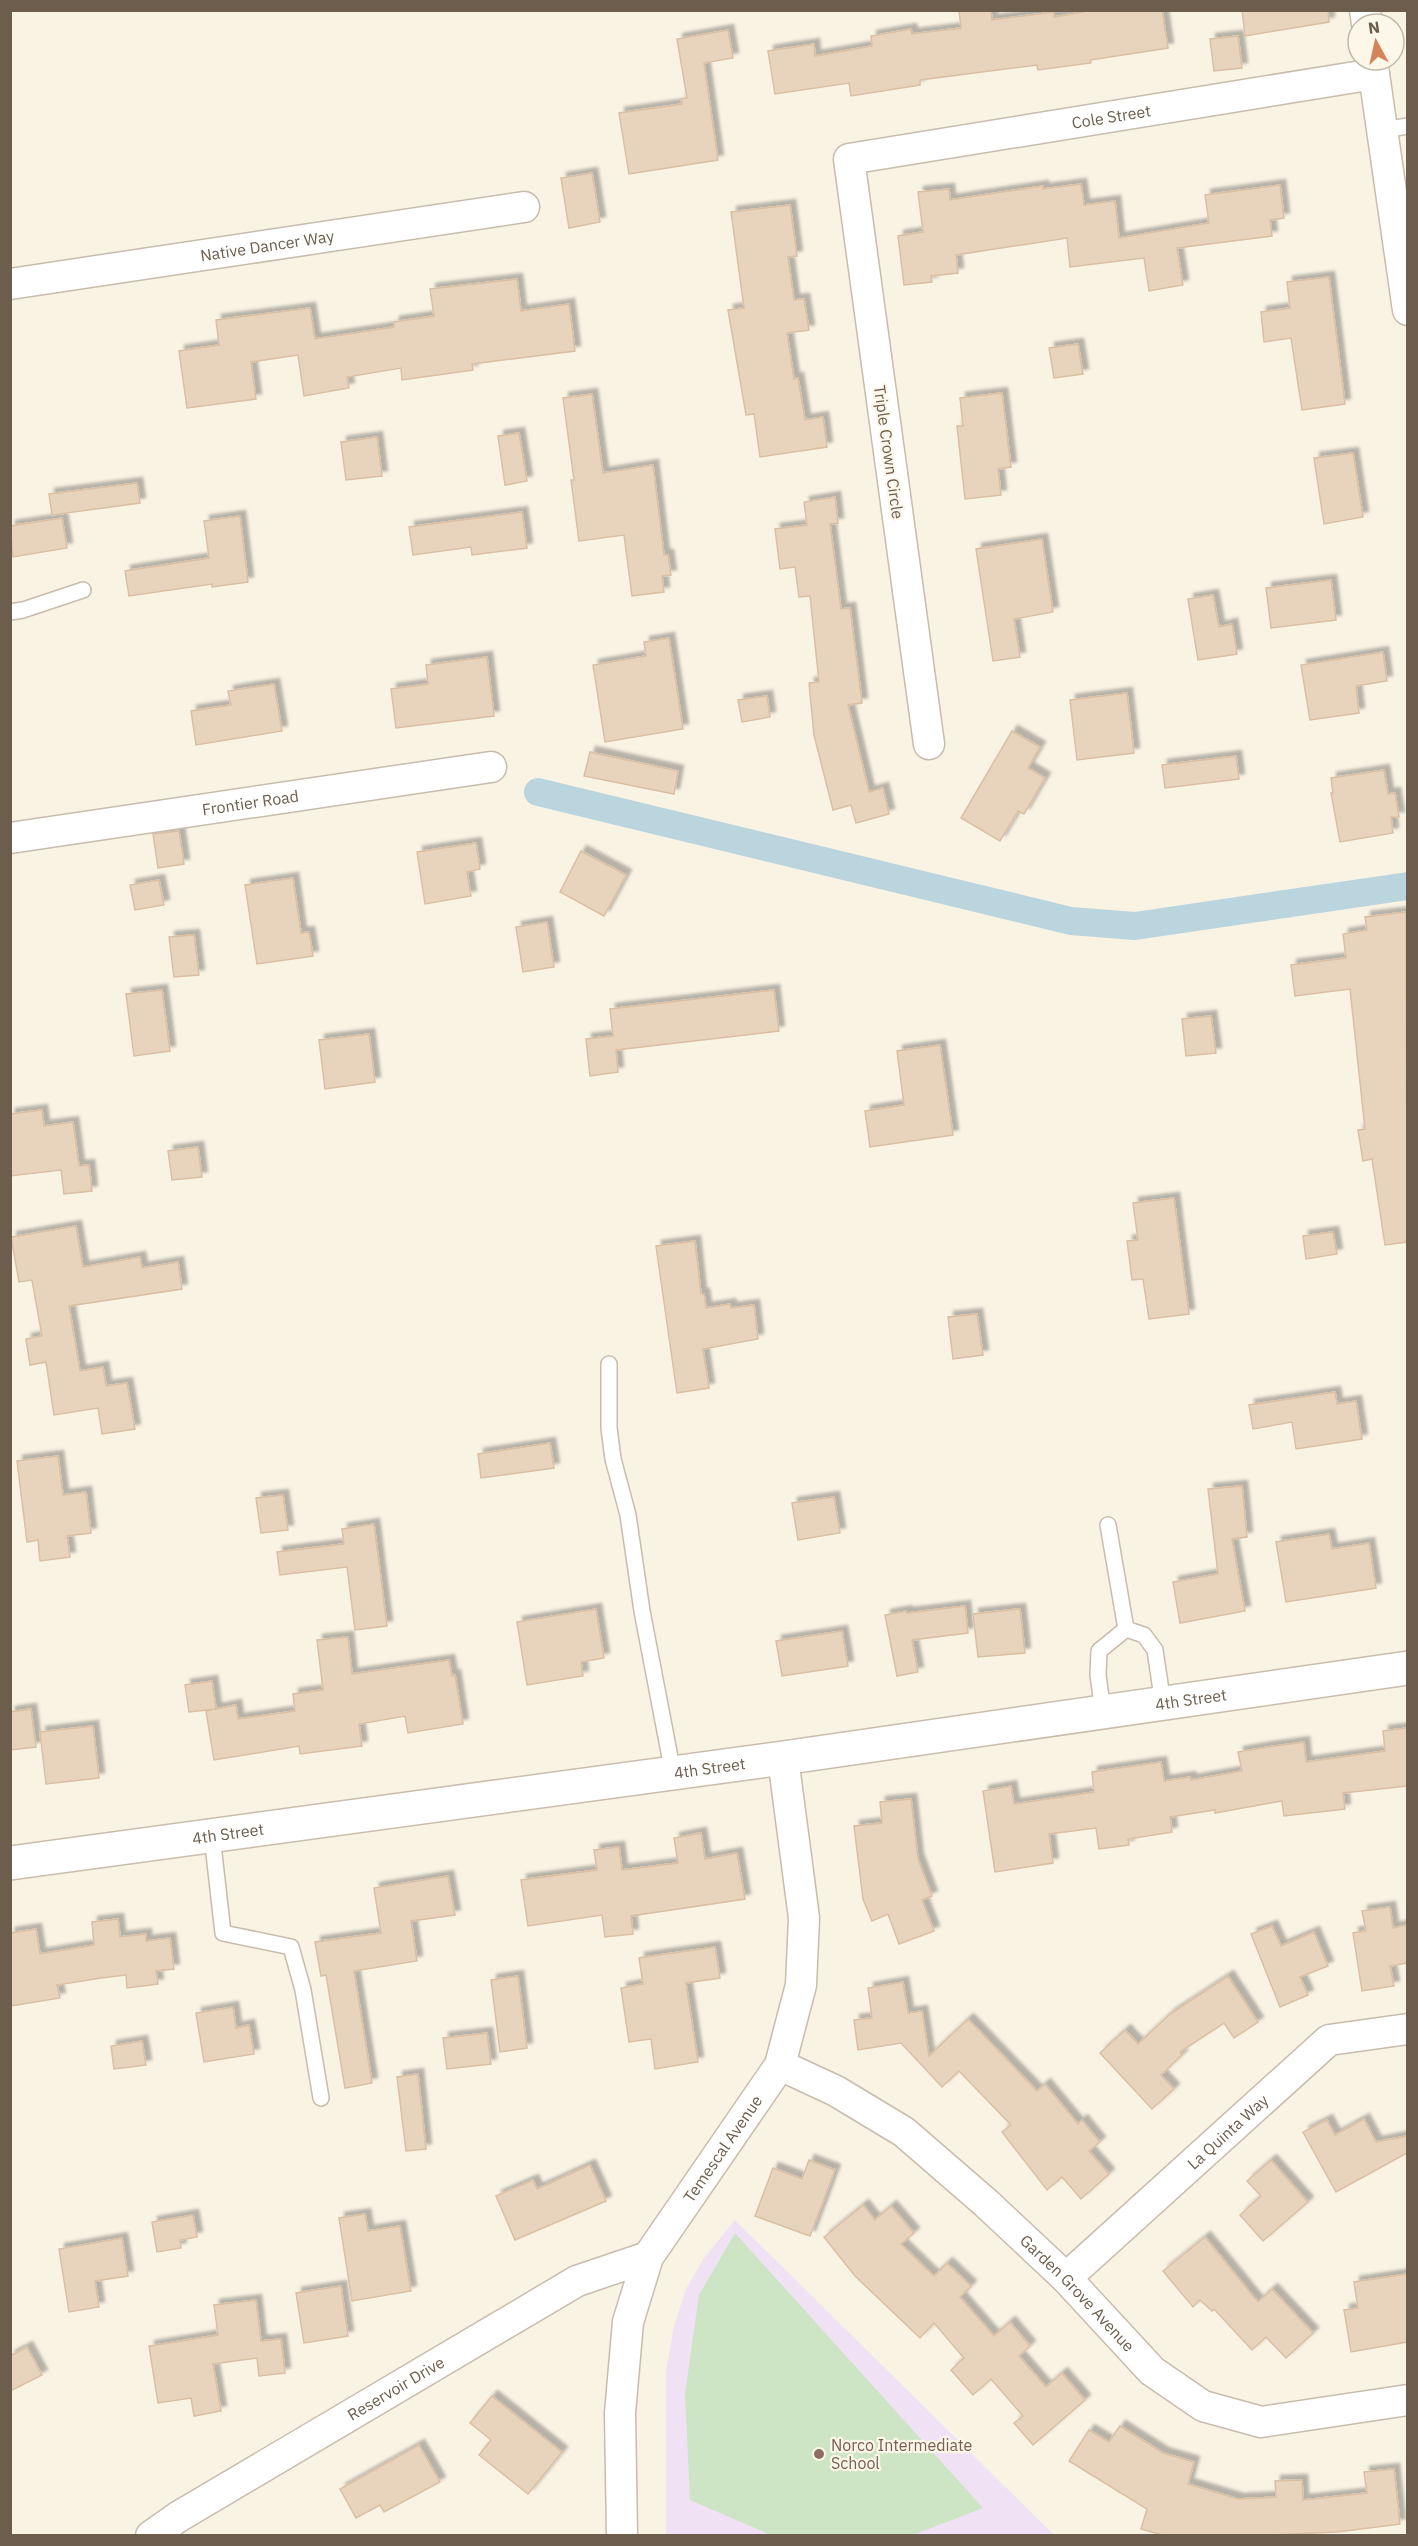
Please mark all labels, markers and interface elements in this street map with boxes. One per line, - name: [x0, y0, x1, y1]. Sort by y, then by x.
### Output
- north arrow: [1346, 12, 1406, 72]
- text: N: [1367, 16, 1381, 38]
- street label: Cole Street: [1070, 100, 1152, 133]
- street label: Native Dancer Way: [199, 226, 335, 265]
- street label: Triple Crown Circle: [870, 384, 908, 521]
- street label: Frontier Road: [201, 786, 300, 820]
- street label: 4th Street: [1154, 1684, 1228, 1714]
- street label: 4th Street: [673, 1753, 747, 1783]
- street label: 4th Street: [191, 1819, 265, 1848]
- street label: La Quinta Way: [1183, 2090, 1272, 2173]
- street label: Temescal Avenue: [679, 2091, 767, 2206]
- street label: Garden Grove Avenue: [1016, 2230, 1139, 2356]
- street label: Reservoir Drive: [344, 2352, 448, 2425]
- place label: Norco Intermediate School: [831, 2435, 973, 2473]
- marker: Norco Intermediate School: [812, 2447, 826, 2461]

